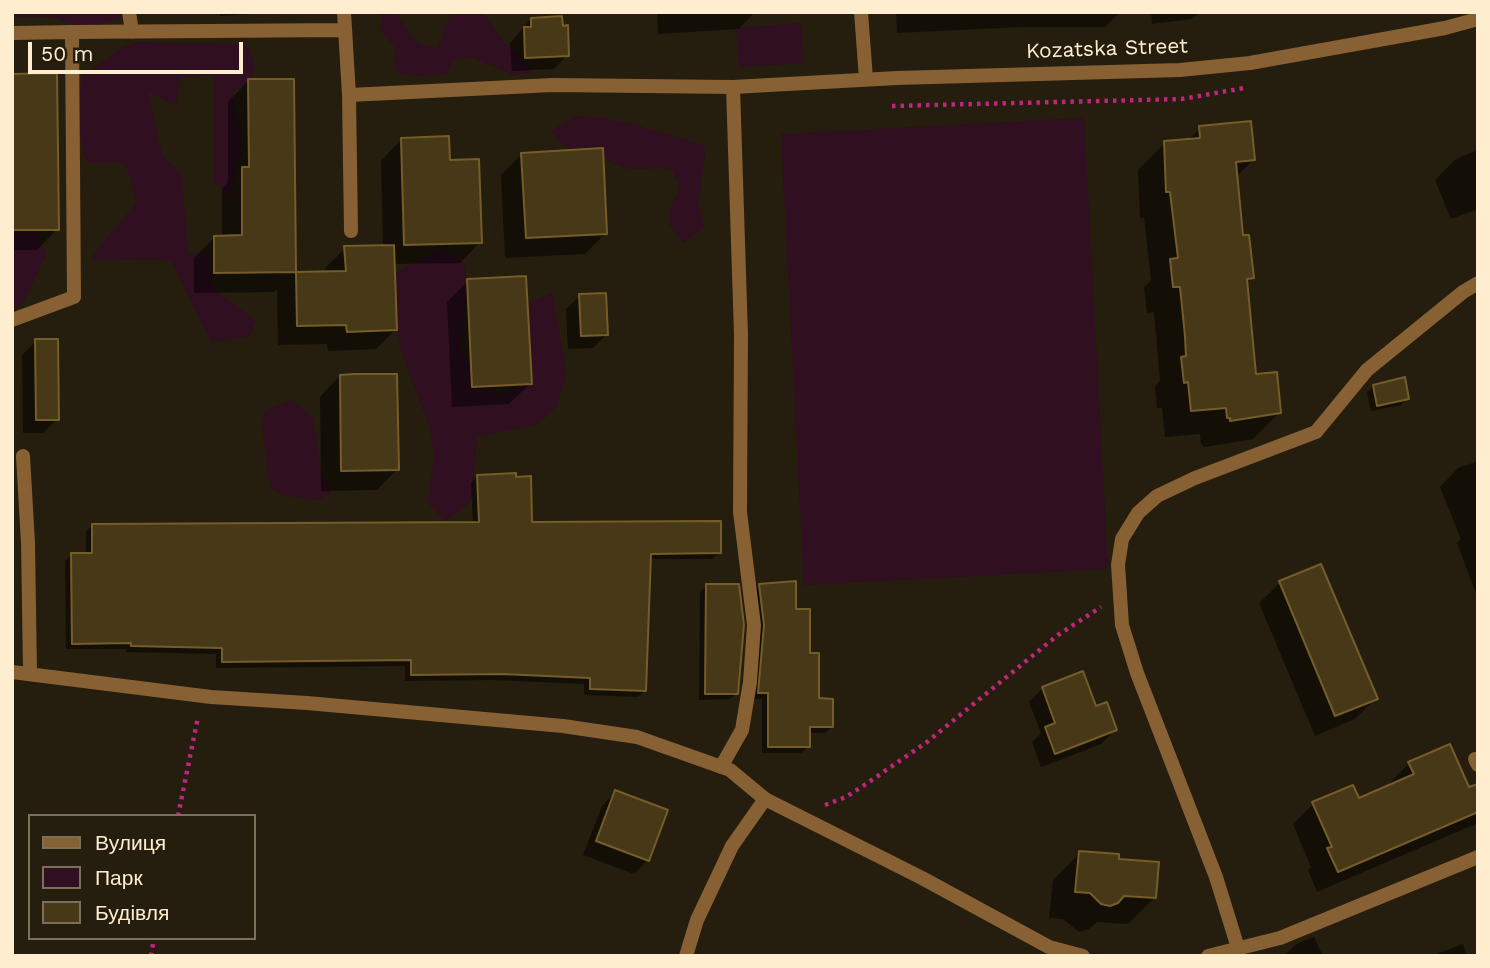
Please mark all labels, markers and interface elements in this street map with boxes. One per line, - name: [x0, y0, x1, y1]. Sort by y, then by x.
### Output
- scale bar: [32, 28, 247, 72]
- street label: Kozatska Street: [1026, 34, 1188, 64]
- text: 50 m: [41, 41, 93, 66]
- legend: [28, 814, 256, 940]
- text: Вулиця: [95, 830, 166, 855]
- text: Парк: [95, 865, 143, 890]
- text: Будівля: [95, 900, 169, 925]

